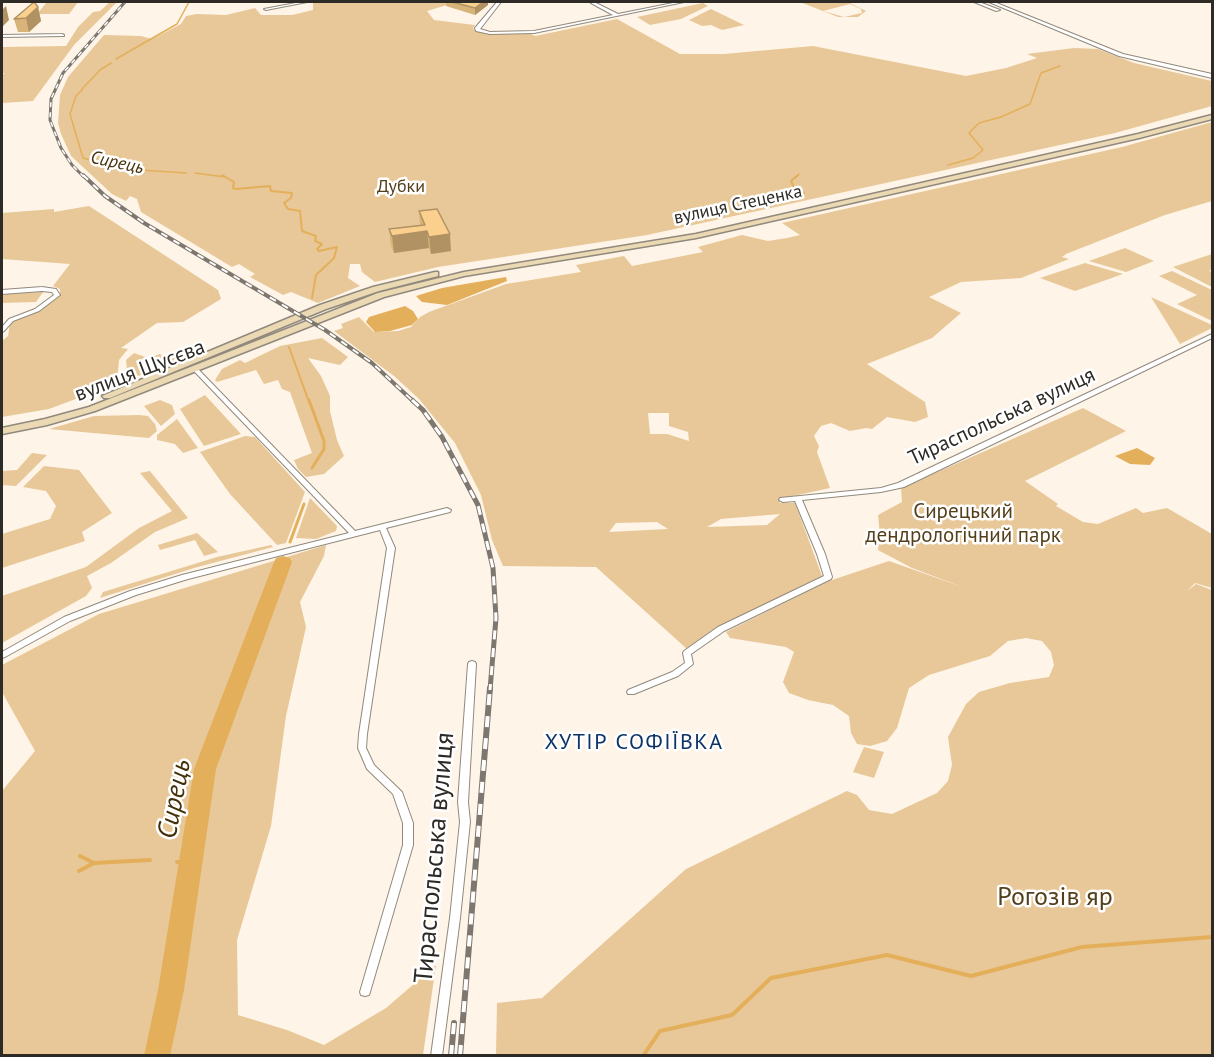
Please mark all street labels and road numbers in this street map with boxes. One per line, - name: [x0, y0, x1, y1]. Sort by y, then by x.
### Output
- street label: вулиця Стеценка: [672, 181, 804, 229]
- street label: вулиця Щусєва: [71, 335, 209, 407]
- street label: Тираспольська вулиця: [905, 363, 1099, 471]
- street label: Тираспольська вулиця: [408, 731, 462, 985]

